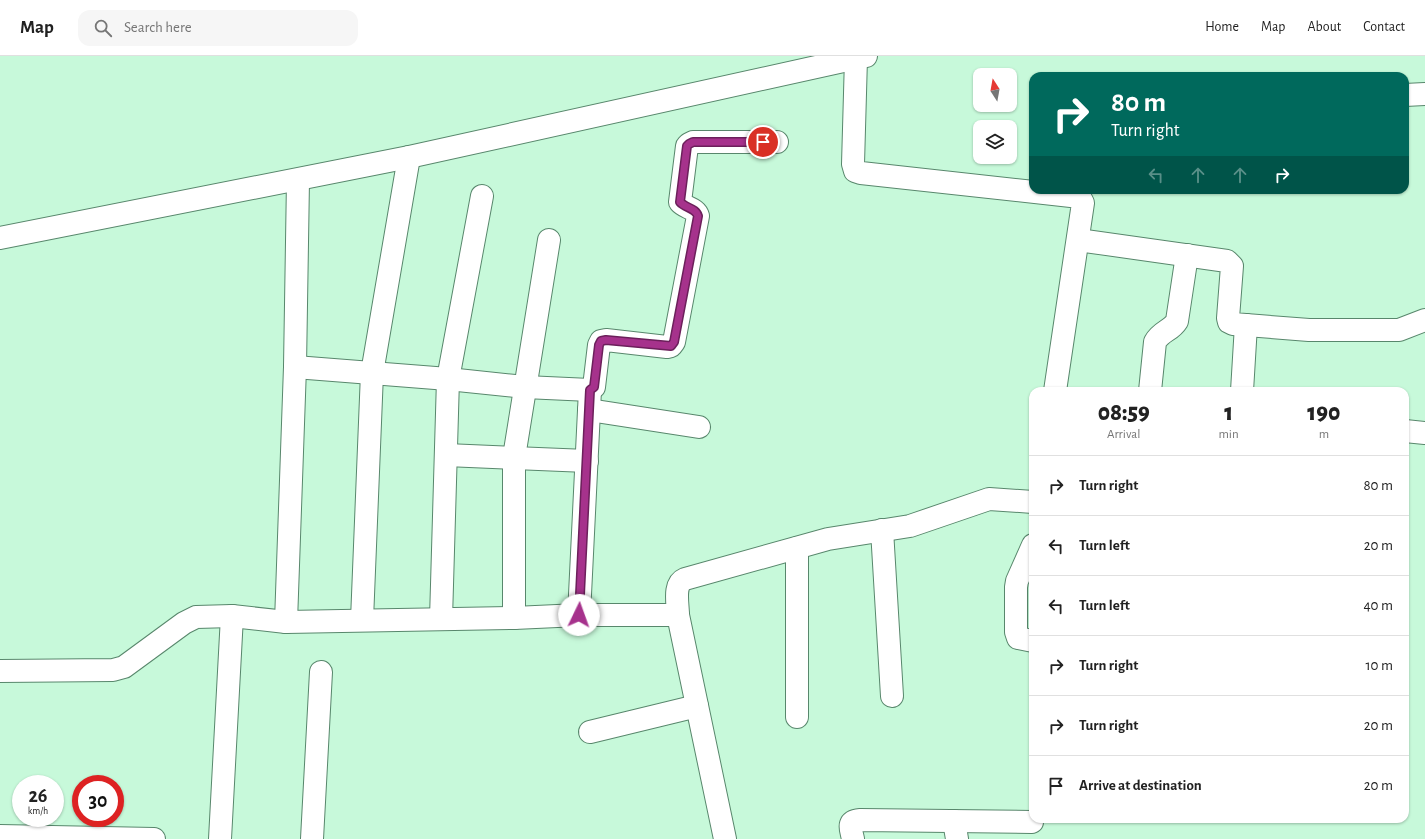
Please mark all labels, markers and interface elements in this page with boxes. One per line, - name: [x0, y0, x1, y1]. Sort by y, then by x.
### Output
- search box: [78, 10, 358, 46]
- icon: search: [92, 17, 114, 39]
- text: Map: [20, 18, 54, 37]
- text: Search here: [124, 20, 192, 35]
- text: Home: [1205, 20, 1239, 34]
- text: Map: [1261, 20, 1285, 34]
- text: About: [1307, 20, 1341, 34]
- text: Contact: [1363, 20, 1405, 34]
- north arrow: [973, 68, 1017, 112]
- map controls: [973, 68, 1017, 164]
- icon: right: [1045, 88, 1097, 140]
- text: 80 m: [1111, 89, 1166, 117]
- button: layers: [973, 120, 1017, 164]
- text: Turn right: [1111, 122, 1180, 140]
- pin: [746, 125, 780, 159]
- icon: arrive: [752, 131, 774, 153]
- icon: left: [1145, 164, 1167, 186]
- icon: ahead: [1187, 164, 1209, 186]
- icon: ahead: [1229, 164, 1251, 186]
- icon: right: [1271, 164, 1293, 186]
- text: 08:59: [1098, 401, 1150, 425]
- text: 1: [1224, 401, 1233, 425]
- text: 190: [1307, 401, 1340, 425]
- text: Arrival: [1107, 428, 1140, 441]
- text: min: [1218, 428, 1239, 441]
- text: m: [1319, 428, 1329, 441]
- icon: right: [1045, 475, 1067, 497]
- text: Turn right: [1079, 478, 1138, 493]
- text: 80 m: [1363, 478, 1393, 493]
- icon: left: [1045, 535, 1067, 557]
- text: Turn left: [1079, 538, 1130, 553]
- text: 20 m: [1364, 538, 1393, 553]
- position arrow: [558, 594, 600, 636]
- icon: left: [1045, 595, 1067, 617]
- text: Turn left: [1079, 598, 1130, 613]
- text: 40 m: [1363, 598, 1393, 613]
- icon: right: [1045, 655, 1067, 677]
- text: Turn right: [1079, 658, 1138, 673]
- text: 10 m: [1365, 658, 1393, 673]
- icon: right: [1045, 715, 1067, 737]
- text: Turn right: [1079, 718, 1138, 733]
- text: 20 m: [1364, 718, 1393, 733]
- speed limit sign: 30: [72, 775, 124, 827]
- icon: arrive: [1045, 775, 1067, 797]
- text: Arrive at destination: [1079, 778, 1202, 793]
- text: 20 m: [1364, 778, 1393, 793]
- text: 26: [28, 786, 48, 806]
- text: km/h: [28, 806, 48, 816]

